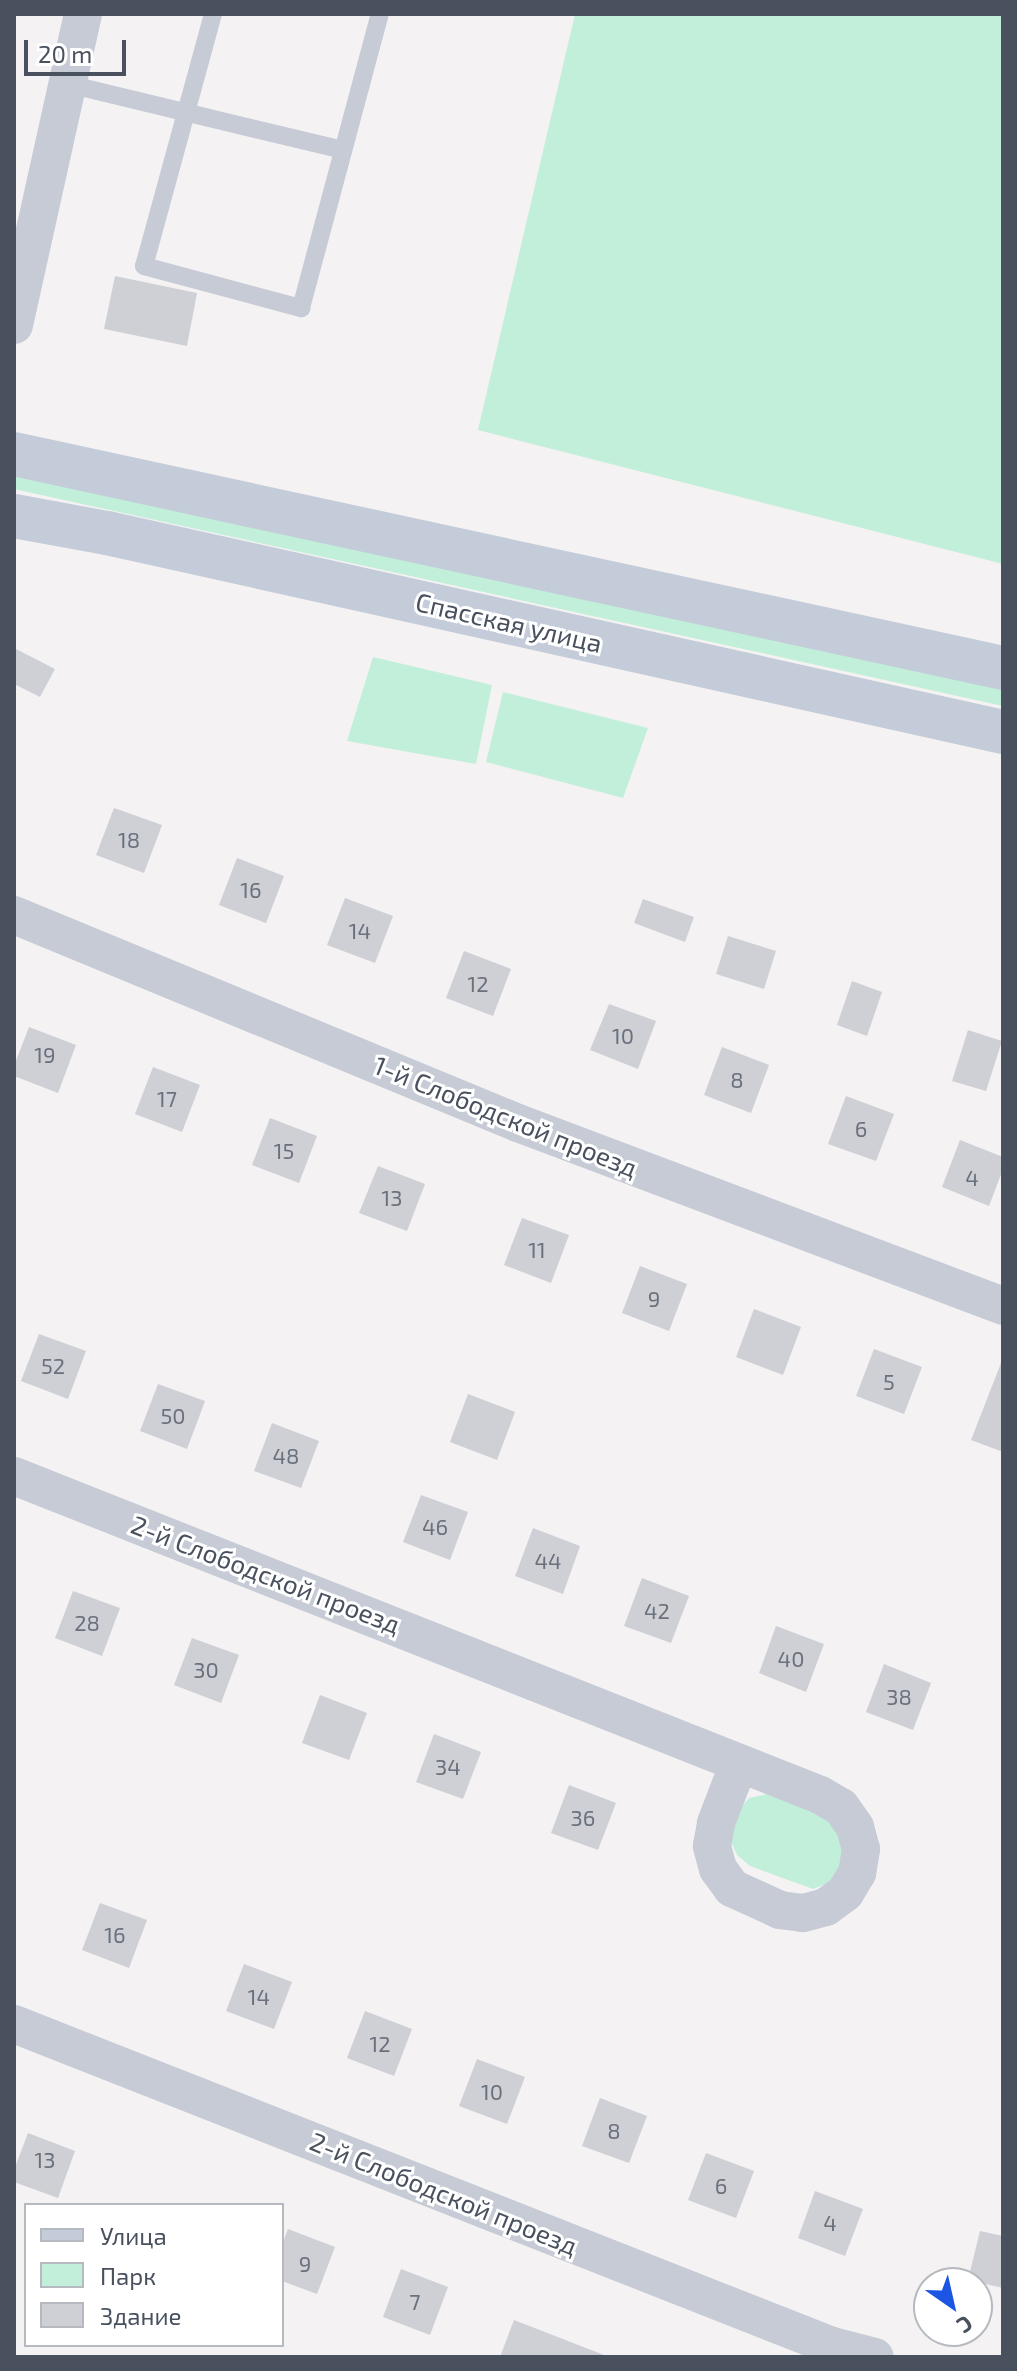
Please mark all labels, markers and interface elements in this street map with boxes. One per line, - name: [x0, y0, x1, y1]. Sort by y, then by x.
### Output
- scale bar: [28, 24, 130, 74]
- text: 20 m: [38, 39, 92, 68]
- street label: Спасская улица: [413, 585, 605, 659]
- house number: 18: [118, 827, 140, 853]
- house number: 16: [240, 877, 262, 903]
- house number: 14: [349, 918, 371, 944]
- house number: 12: [467, 971, 489, 997]
- house number: 10: [612, 1023, 634, 1049]
- house number: 19: [34, 1042, 56, 1068]
- street label: 1-й Слободской проезд: [370, 1049, 642, 1183]
- house number: 8: [730, 1067, 744, 1093]
- house number: 17: [157, 1086, 177, 1112]
- house number: 6: [855, 1116, 867, 1142]
- house number: 15: [274, 1138, 294, 1164]
- house number: 4: [965, 1165, 979, 1191]
- house number: 13: [382, 1185, 402, 1211]
- house number: 11: [528, 1237, 546, 1263]
- house number: 9: [648, 1286, 660, 1312]
- house number: 52: [41, 1353, 65, 1379]
- house number: 5: [883, 1369, 895, 1395]
- house number: 50: [160, 1403, 186, 1429]
- house number: 48: [273, 1443, 299, 1469]
- street label: 2-й Слободской проезд: [127, 1508, 405, 1640]
- house number: 46: [422, 1514, 448, 1540]
- house number: 44: [534, 1548, 562, 1574]
- house number: 42: [644, 1598, 670, 1624]
- house number: 28: [74, 1610, 100, 1636]
- house number: 40: [778, 1646, 804, 1672]
- house number: 30: [193, 1657, 219, 1683]
- house number: 38: [886, 1684, 912, 1710]
- house number: 34: [435, 1754, 461, 1780]
- house number: 36: [571, 1805, 595, 1831]
- house number: 16: [104, 1922, 126, 1948]
- house number: 14: [248, 1984, 270, 2010]
- house number: 12: [369, 2031, 391, 2057]
- house number: 10: [481, 2079, 503, 2105]
- house number: 8: [607, 2118, 621, 2144]
- street label: 2-й Слободской проезд: [306, 2125, 582, 2261]
- house number: 13: [35, 2147, 55, 2173]
- house number: 6: [715, 2173, 727, 2199]
- legend: [24, 2203, 284, 2347]
- house number: 4: [823, 2210, 837, 2236]
- text: Улица: [100, 2221, 167, 2250]
- house number: 9: [299, 2251, 311, 2277]
- text: Парк: [100, 2261, 156, 2290]
- north arrow: [913, 2267, 993, 2347]
- house number: 7: [409, 2289, 421, 2315]
- text: Здание: [100, 2301, 182, 2330]
- text: С: [953, 2311, 978, 2340]

